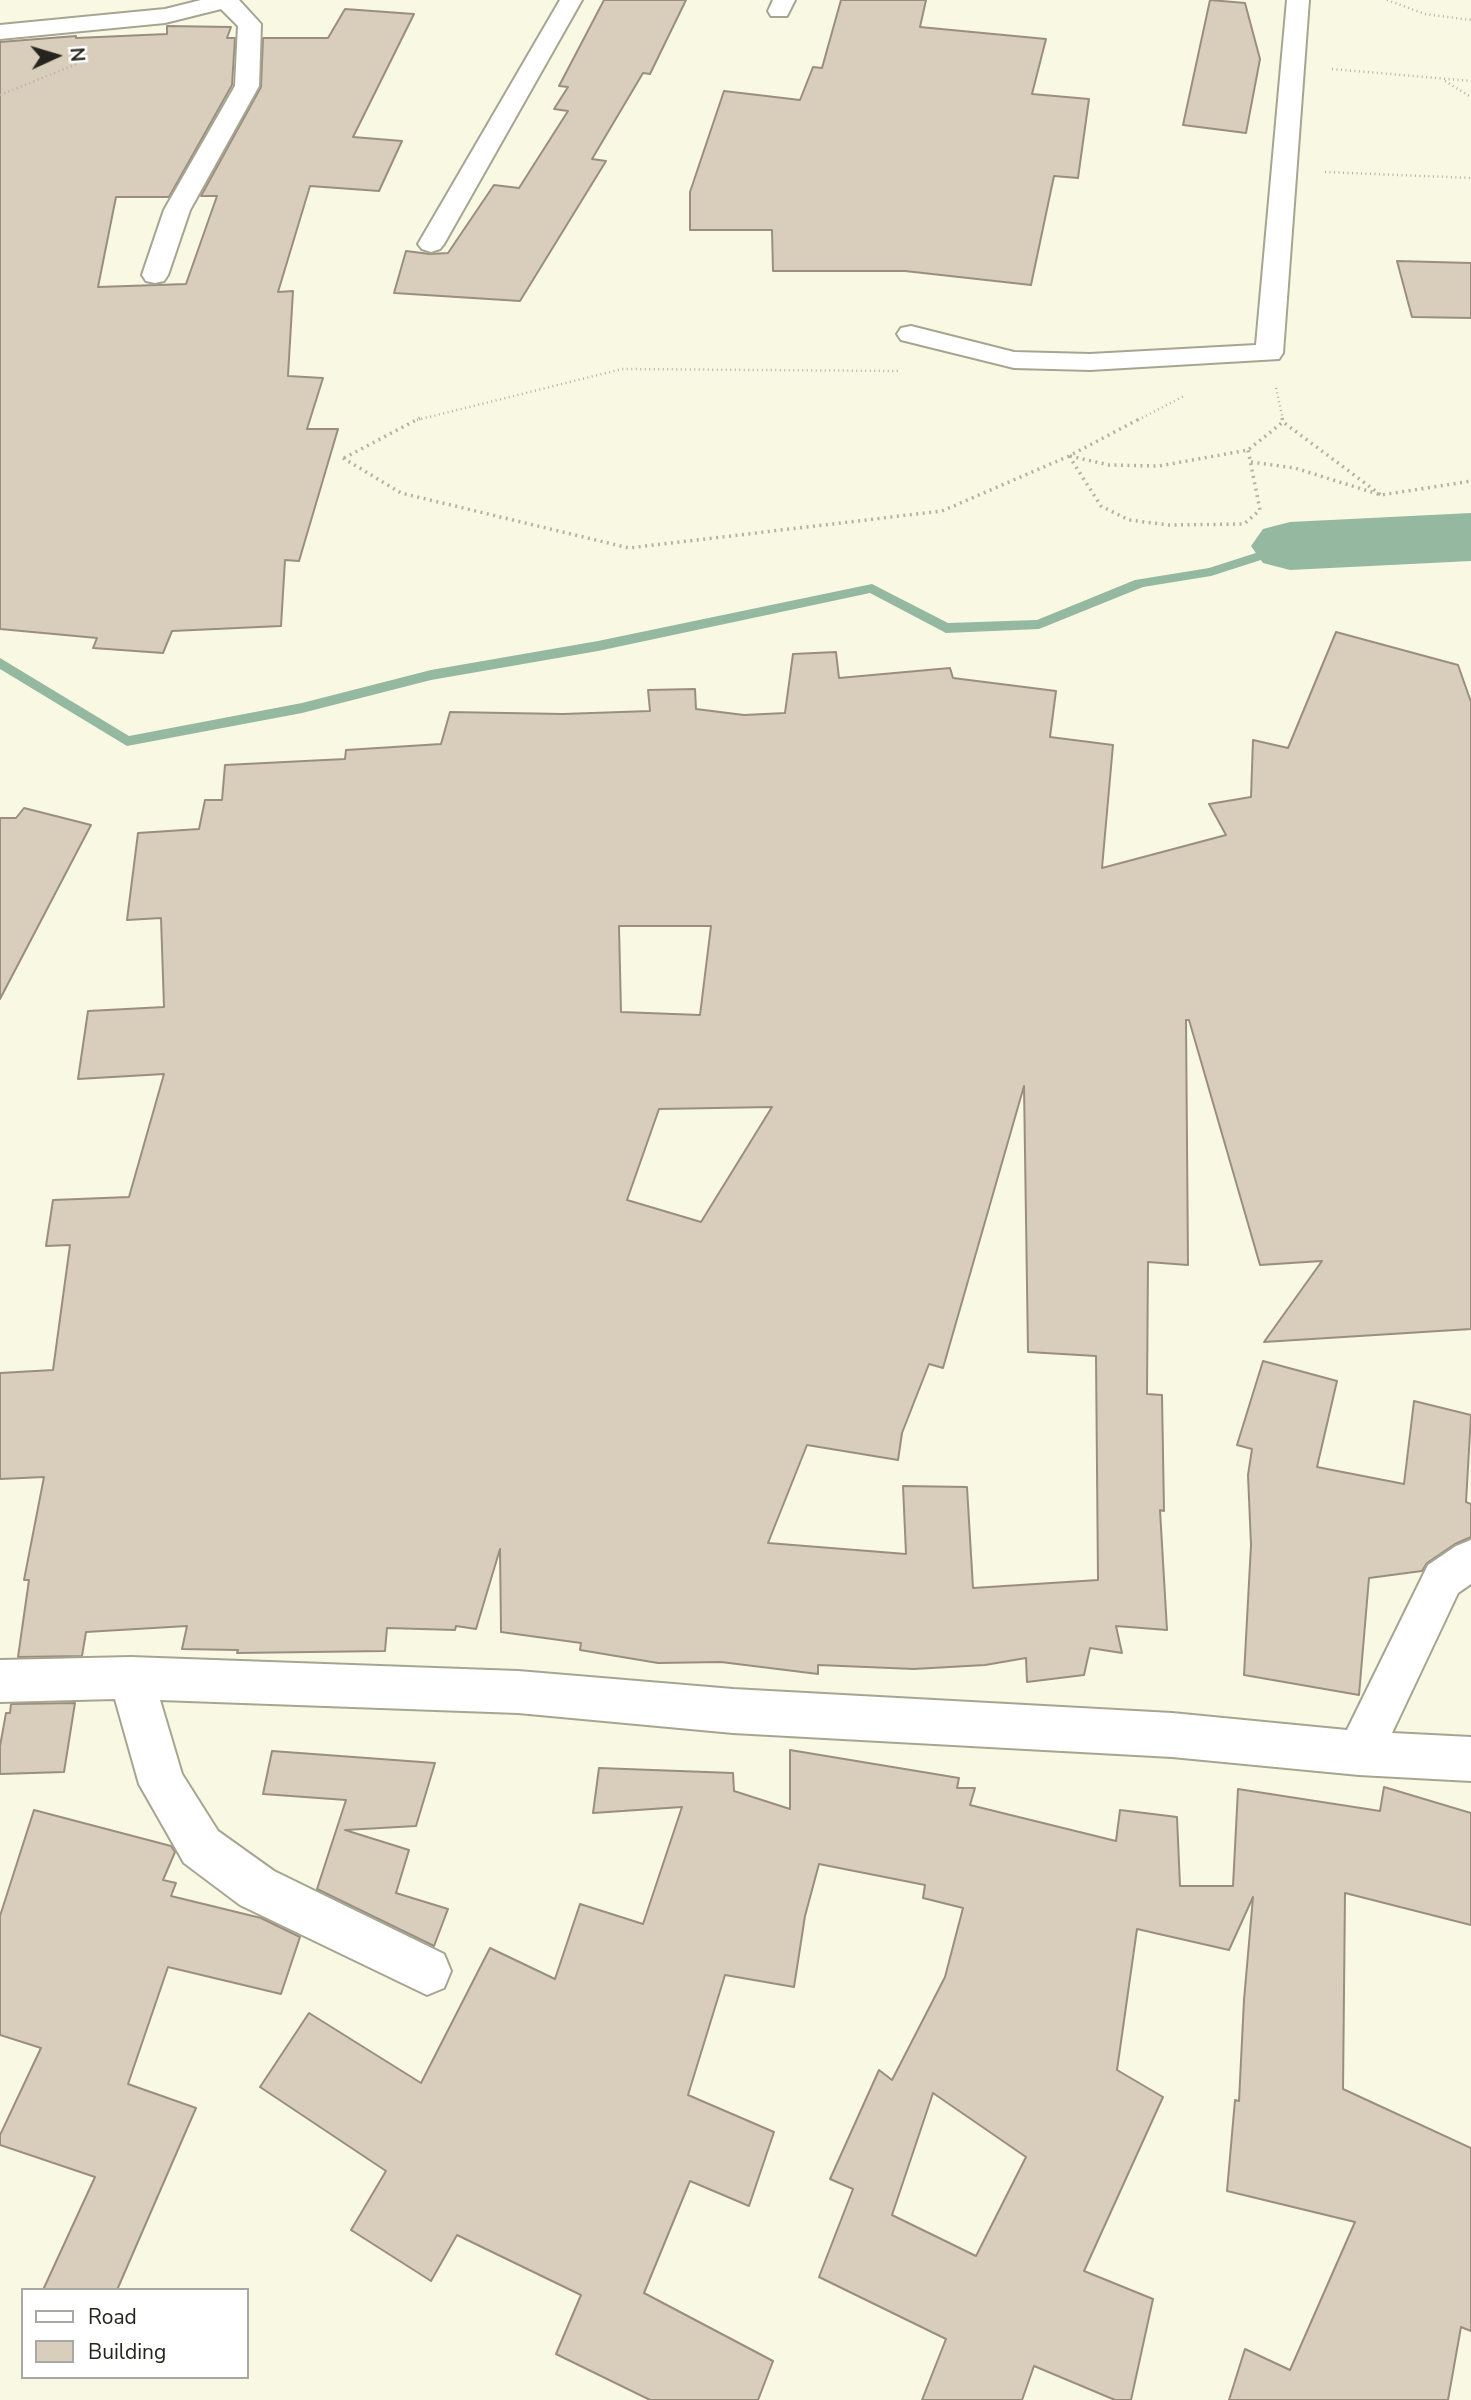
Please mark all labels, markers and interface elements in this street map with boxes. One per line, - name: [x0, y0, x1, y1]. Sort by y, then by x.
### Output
- north arrow: [21, 21, 91, 91]
- text: N: [63, 47, 90, 63]
- legend: [21, 2288, 248, 2379]
- text: Road: [88, 2303, 137, 2331]
- text: Building: [88, 2338, 166, 2366]

